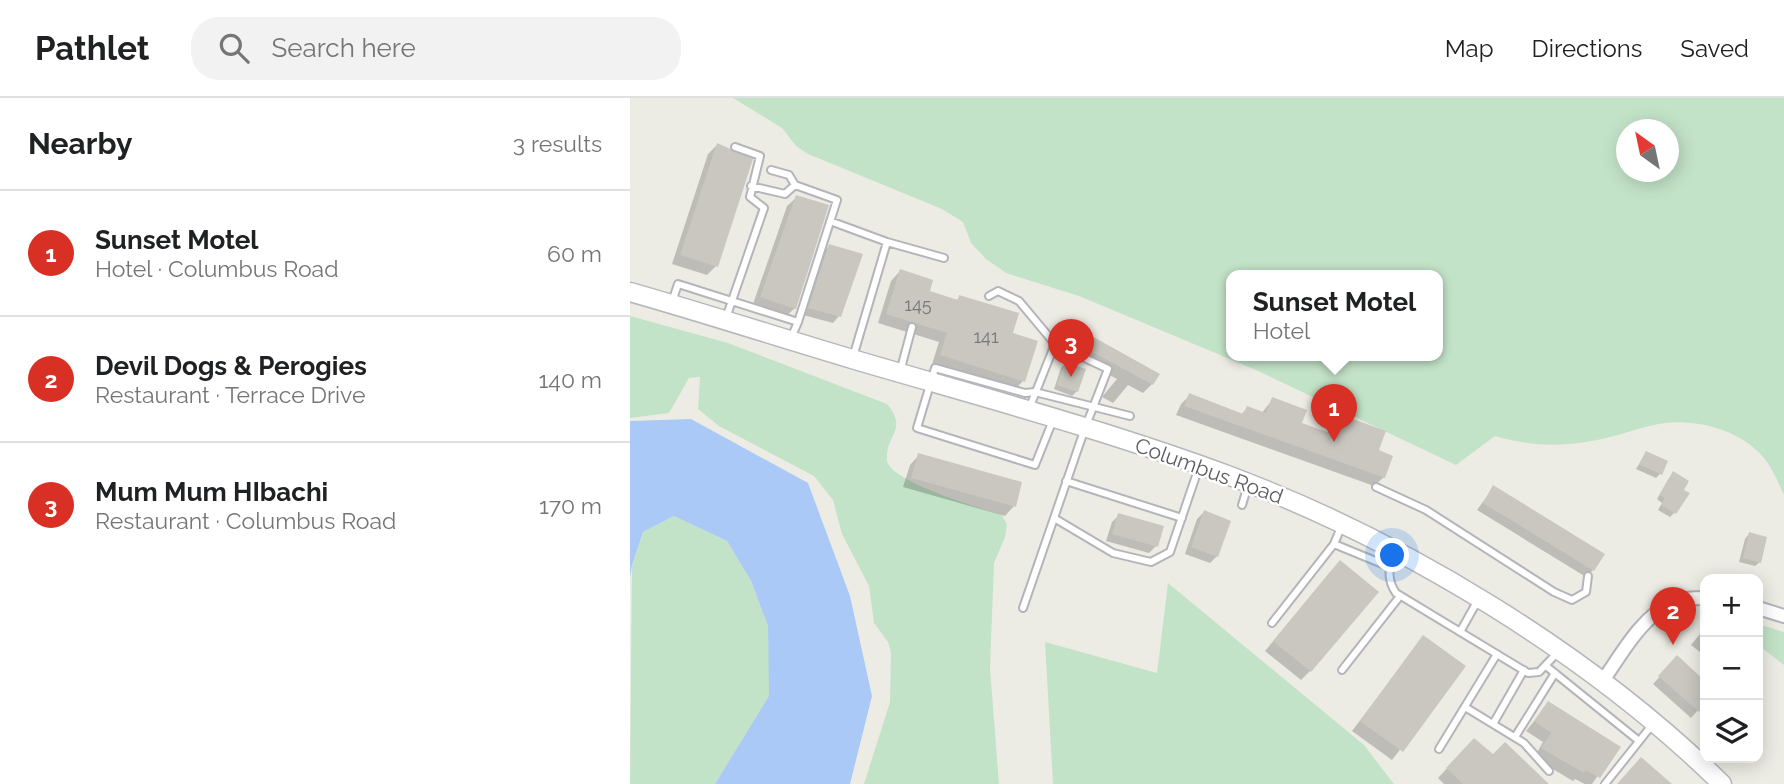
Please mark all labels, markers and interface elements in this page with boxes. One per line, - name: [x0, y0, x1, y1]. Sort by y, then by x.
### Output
- search box: [191, 17, 681, 80]
- text: Pathlet: [35, 29, 149, 68]
- icon: search: [215, 29, 253, 67]
- text: Search here: [271, 33, 416, 63]
- text: Map: [1445, 34, 1494, 63]
- text: Directions: [1532, 34, 1642, 63]
- text: Saved: [1680, 34, 1749, 63]
- north arrow: [1616, 119, 1679, 182]
- text: Nearby: [28, 126, 132, 161]
- text: 3 results: [513, 130, 602, 157]
- text: Sunset Motel: [95, 225, 259, 255]
- text: 1: [45, 240, 57, 267]
- text: 60 m: [547, 240, 602, 267]
- text: Hotel · Columbus Road: [95, 255, 338, 282]
- popup: [1226, 270, 1443, 361]
- text: Sunset Motel: [1253, 287, 1416, 317]
- house number: 145: [904, 294, 932, 315]
- text: Hotel: [1253, 317, 1310, 344]
- pin: 3: [1048, 319, 1094, 377]
- house number: 141: [973, 326, 999, 347]
- text: Devil Dogs & Perogies: [95, 351, 367, 381]
- text: 2: [45, 366, 57, 393]
- text: 140 m: [539, 366, 602, 393]
- text: Restaurant · Terrace Drive: [95, 381, 365, 408]
- pin: 1: [1311, 384, 1357, 442]
- street label: Columbus Road: [1132, 432, 1287, 509]
- text: Mum Mum HIbachi: [95, 477, 328, 507]
- text: 3: [45, 492, 57, 519]
- text: 170 m: [539, 492, 602, 519]
- text: Restaurant · Columbus Road: [95, 507, 396, 534]
- your location: [1375, 538, 1409, 572]
- map controls: [1700, 574, 1763, 763]
- button: +: [1700, 574, 1763, 637]
- pin: 2: [1650, 587, 1696, 645]
- button: −: [1700, 637, 1763, 700]
- button: layers: [1700, 700, 1763, 763]

